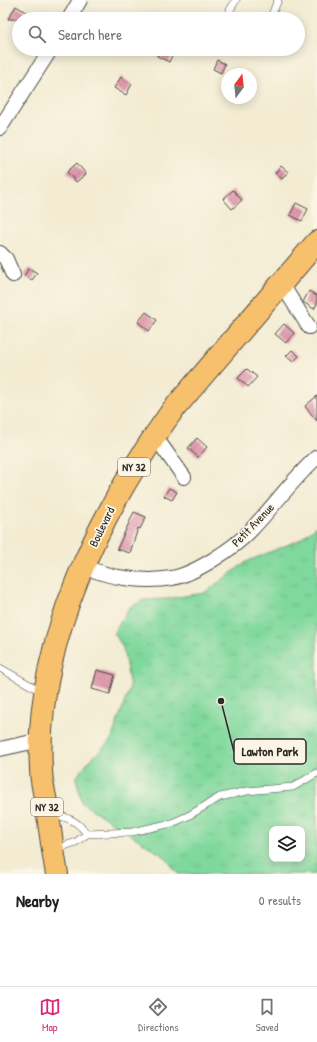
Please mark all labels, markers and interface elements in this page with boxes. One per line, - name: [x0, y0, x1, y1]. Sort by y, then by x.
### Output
- search box: [12, 12, 305, 56]
- icon: search: [26, 23, 48, 45]
- text: Search here: [58, 24, 122, 45]
- north arrow: [221, 68, 257, 104]
- road number: NY 32: [118, 458, 150, 476]
- street label: Petit Avenue: [228, 499, 278, 550]
- street label: Boulevard: [85, 504, 119, 550]
- callout: Lawton Park: [234, 739, 306, 764]
- text: Lawton Park: [242, 742, 299, 760]
- road number: NY 32: [31, 798, 63, 816]
- map controls: [269, 826, 305, 862]
- button: layers: [269, 826, 305, 862]
- text: Nearby: [16, 889, 59, 912]
- text: 0 results: [259, 891, 301, 909]
- tab: Map: [39, 996, 61, 1034]
- tab: Directions: [138, 996, 179, 1034]
- tab: Saved: [256, 996, 278, 1034]

